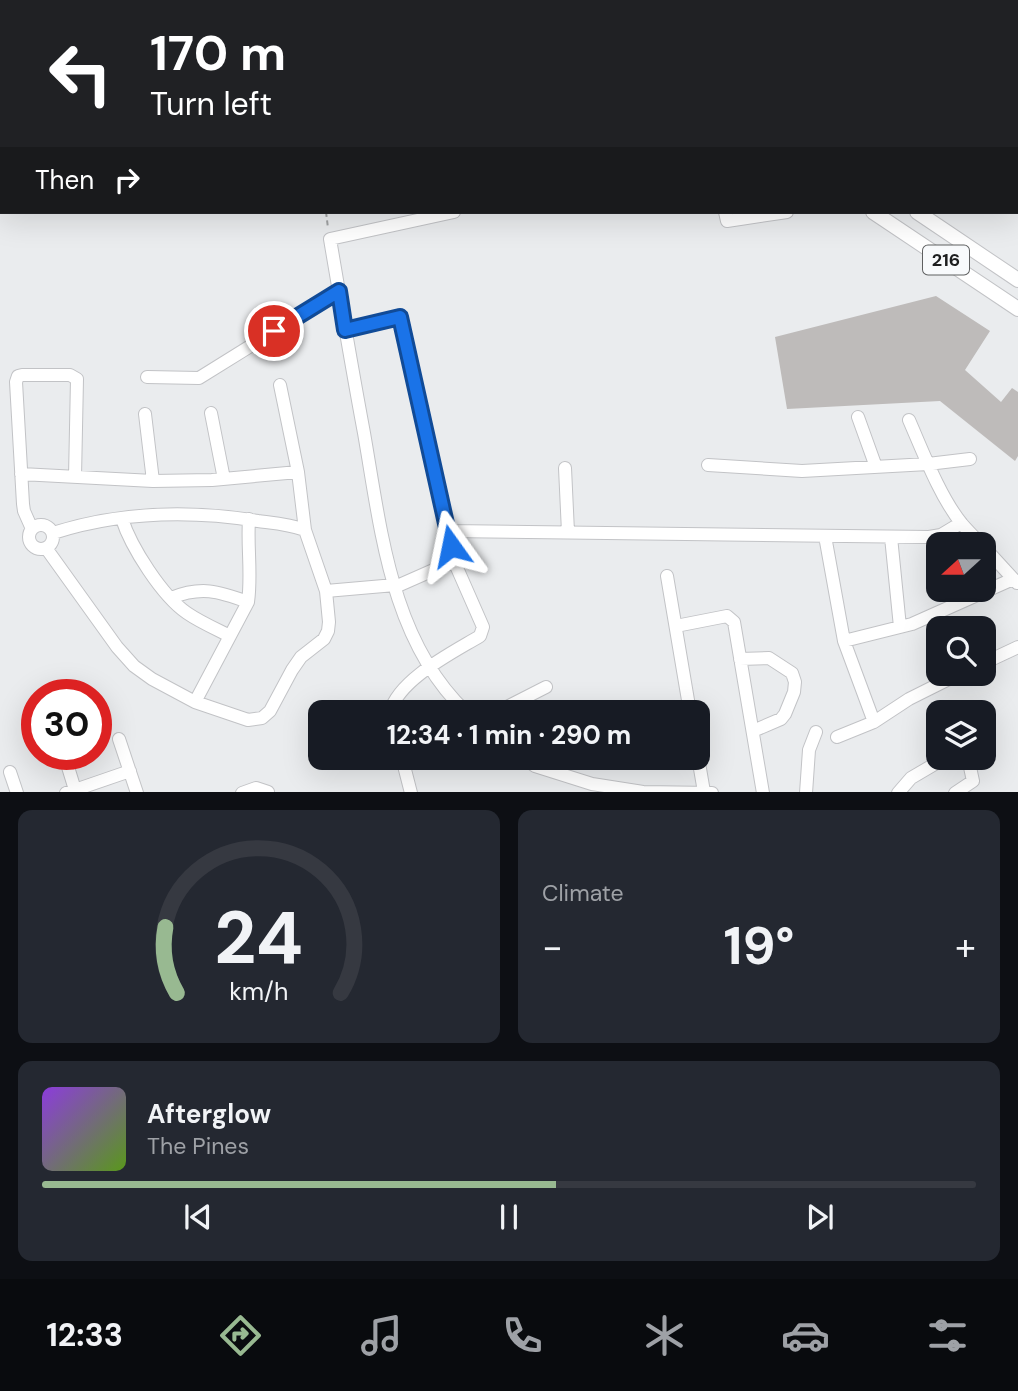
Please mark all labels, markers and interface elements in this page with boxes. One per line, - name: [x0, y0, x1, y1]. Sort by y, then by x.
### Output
- text: 170 m: [150, 21, 286, 85]
- icon: left: [35, 28, 126, 119]
- text: Turn left: [150, 83, 272, 125]
- icon: right: [108, 161, 146, 199]
- text: Then: [35, 163, 94, 197]
- road number: 216: [923, 246, 969, 274]
- pin: [244, 301, 304, 361]
- icon: arrive: [255, 312, 293, 350]
- position arrow: [414, 509, 488, 583]
- north arrow: [926, 532, 996, 602]
- map controls: [926, 532, 996, 770]
- button: search: [926, 616, 996, 686]
- speed limit sign: 30: [21, 679, 112, 770]
- button: layers: [926, 700, 996, 770]
- text: 12:34 · 1 min · 290 m: [387, 718, 631, 752]
- text: Climate: [542, 878, 624, 908]
- text: 24: [215, 891, 303, 986]
- text: 19°: [724, 912, 794, 980]
- text: −: [542, 922, 563, 972]
- text: +: [955, 922, 976, 972]
- text: km/h: [229, 974, 289, 1007]
- text: Afterglow: [147, 1097, 271, 1131]
- text: The Pines: [147, 1131, 249, 1161]
- icon: previous: [179, 1198, 217, 1236]
- icon: pause: [490, 1198, 528, 1236]
- icon: next: [801, 1198, 839, 1236]
- icon: directions: [216, 1311, 265, 1360]
- icon: music: [357, 1311, 406, 1360]
- icon: phone: [498, 1311, 547, 1360]
- icon: climate: [640, 1311, 689, 1360]
- icon: car: [781, 1311, 830, 1360]
- icon: filters: [923, 1311, 972, 1360]
- text: 12:33: [46, 1314, 123, 1356]

